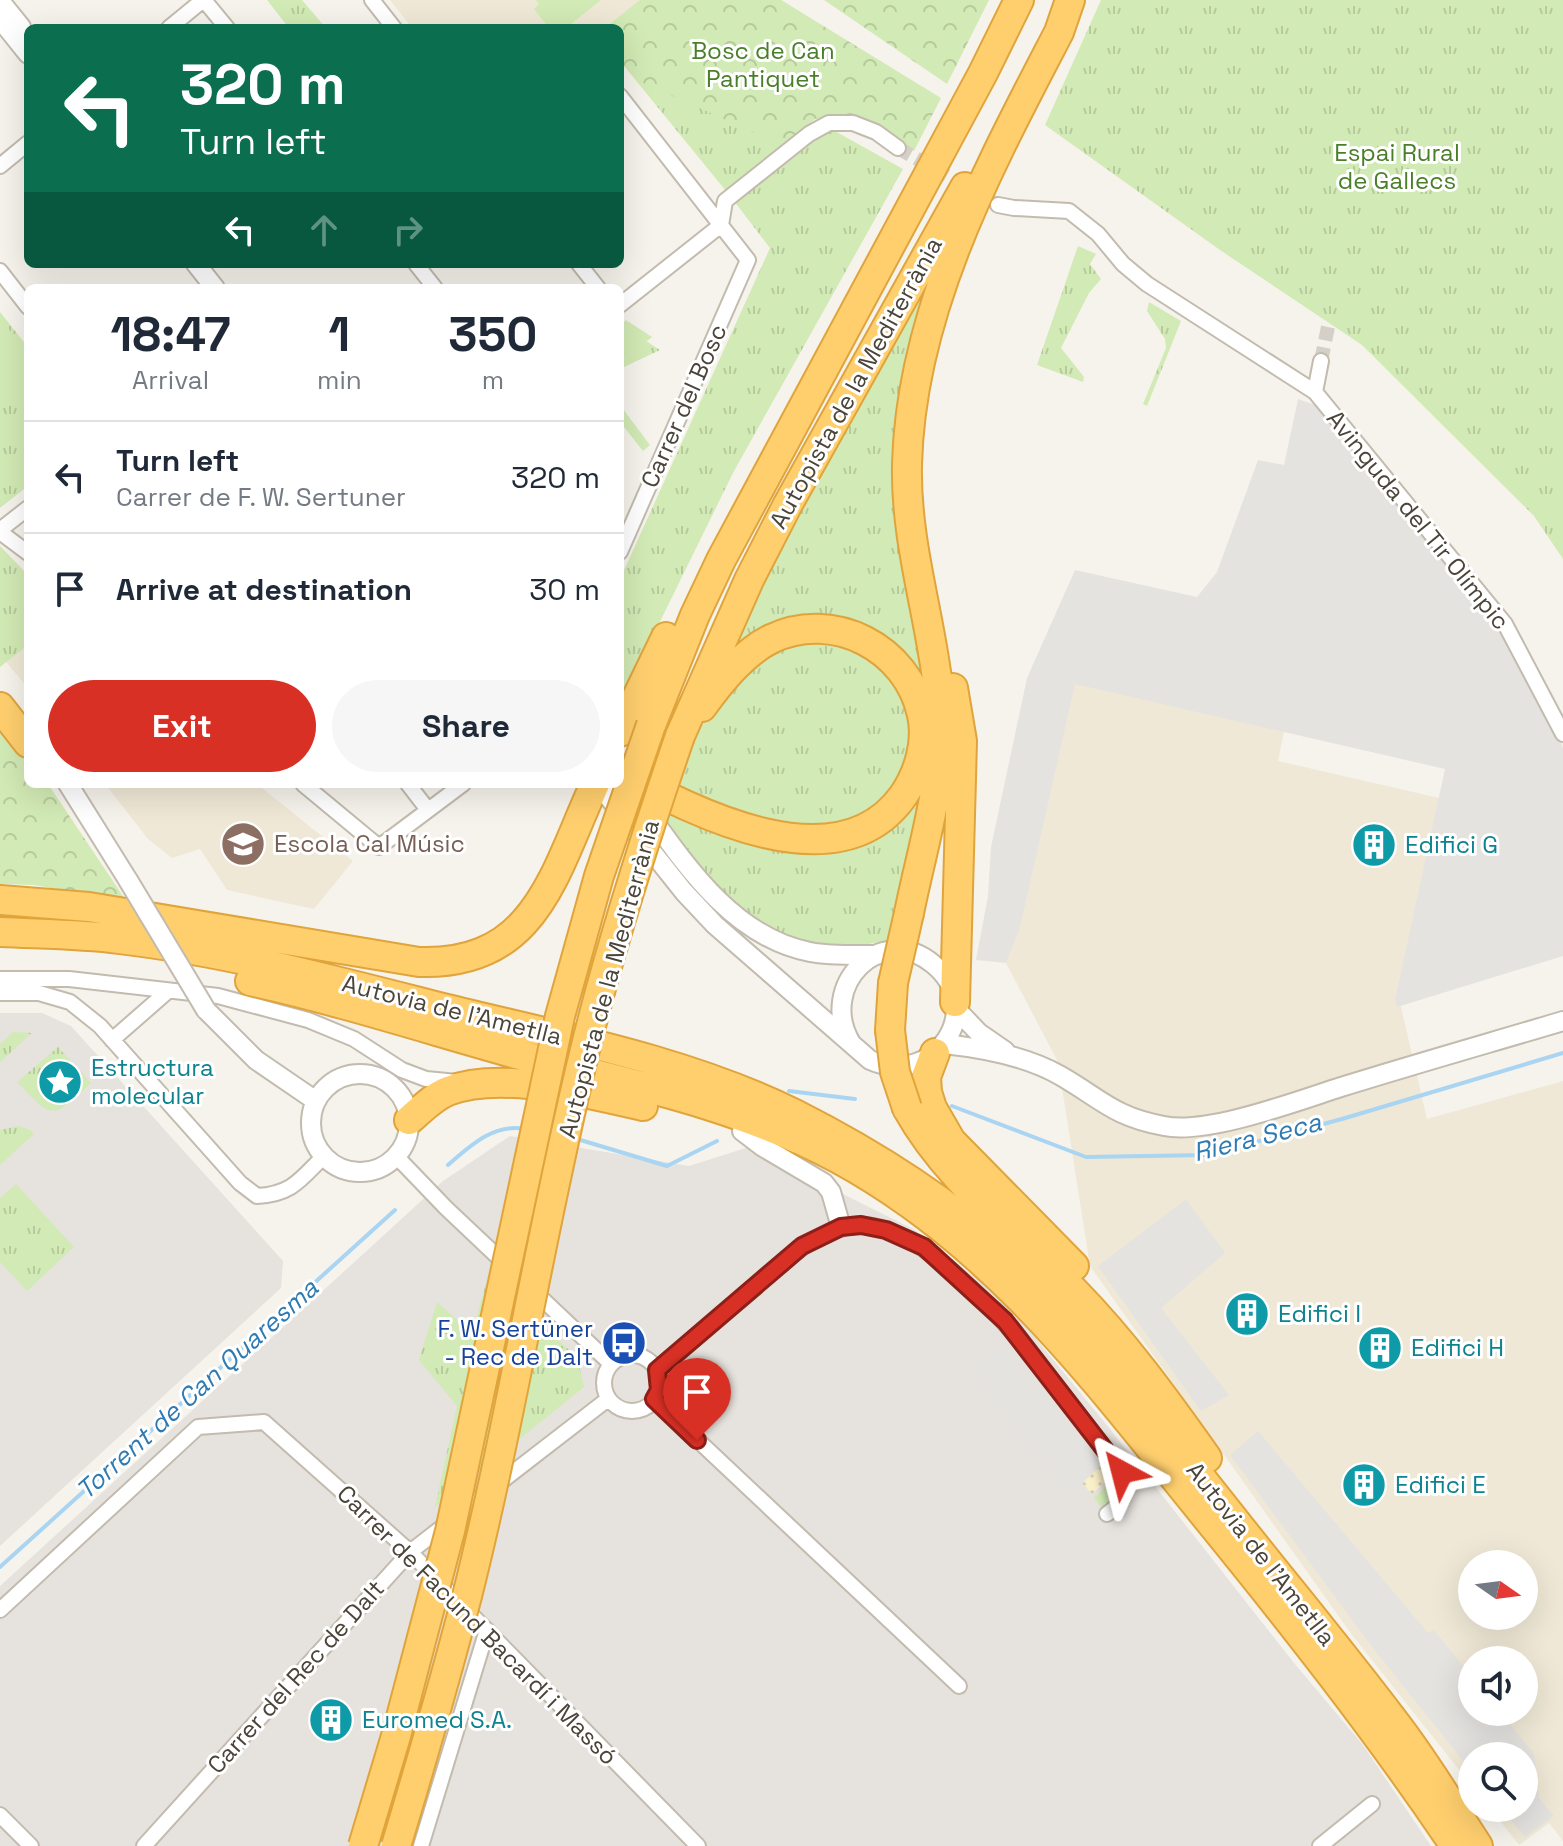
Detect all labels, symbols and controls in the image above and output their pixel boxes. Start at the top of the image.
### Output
park label: Bosc de Can Pantiquet [691,35,835,94]
text: 320 m [180,49,346,120]
icon: left [48,56,152,160]
text: Turn left [180,119,327,165]
park label: Espai Rural de Gallecs [1334,137,1460,196]
icon: left [218,208,262,252]
icon: ahead [302,208,346,252]
icon: right [386,208,430,252]
street label: Autopista de la Mediterrània [762,231,949,534]
text: 18:47 [111,304,230,365]
text: 1 [329,304,350,365]
text: 350 [448,304,537,365]
street label: Carrer del Bosc [634,319,733,492]
text: Arrival [132,363,209,397]
text: min [317,363,362,397]
text: m [482,363,504,397]
street label: Avinguda del Tir Olímpic [1320,403,1517,636]
text: Turn left [116,441,239,480]
icon: left [48,455,92,499]
text: 320 m [511,458,600,497]
text: Carrer de F. W. Sertuner [116,480,406,514]
icon: arrive [48,567,92,611]
text: Arrive at destination [116,570,412,609]
text: 30 m [529,570,600,609]
button: Exit [48,680,316,772]
button: Share [332,680,600,772]
street label: Autopista de la Mediterrània [551,816,666,1142]
school or university icon: Escola Cal Músic [219,820,267,868]
building icon: Edifici G [1350,821,1398,869]
place label: Escola Cal Músic [274,828,465,859]
place label: Edifici G [1405,829,1498,860]
street label: Autovia de l'Ametlla [339,967,565,1052]
place label: Estructura molecular [91,1052,214,1111]
place icon: Estructura molecular [36,1058,84,1106]
water label: Riera Seca [1189,1104,1326,1169]
water label: Torrent de Can Quaresma [69,1270,326,1507]
building icon: Edifici I [1223,1290,1271,1338]
place label: Edifici I [1278,1298,1361,1329]
place label: F. W. Sertüner - Rec de Dalt [438,1313,593,1372]
bus stop icon: F. W. Sertüner - Rec de Dalt [600,1319,648,1367]
building icon: Edifici H [1356,1324,1404,1372]
place label: Edifici H [1411,1332,1504,1363]
pin [663,1358,731,1440]
icon: arrive [675,1370,719,1414]
position arrow [1080,1430,1164,1514]
street label: Autovia de l'Ametlla [1180,1455,1343,1652]
building icon: Edifici E [1340,1461,1388,1509]
place label: Edifici E [1395,1469,1486,1500]
street label: Carrer de Facund Bacardí i Massó [331,1478,624,1771]
north arrow [1458,1550,1538,1630]
map controls [1458,1550,1538,1822]
street label: Carrer del Rec de Dalt [200,1573,391,1780]
button: sound [1458,1646,1538,1726]
building icon: Euromed S.A. [307,1696,355,1744]
place label: Euromed S.A. [362,1704,512,1735]
button: search [1458,1742,1538,1822]

